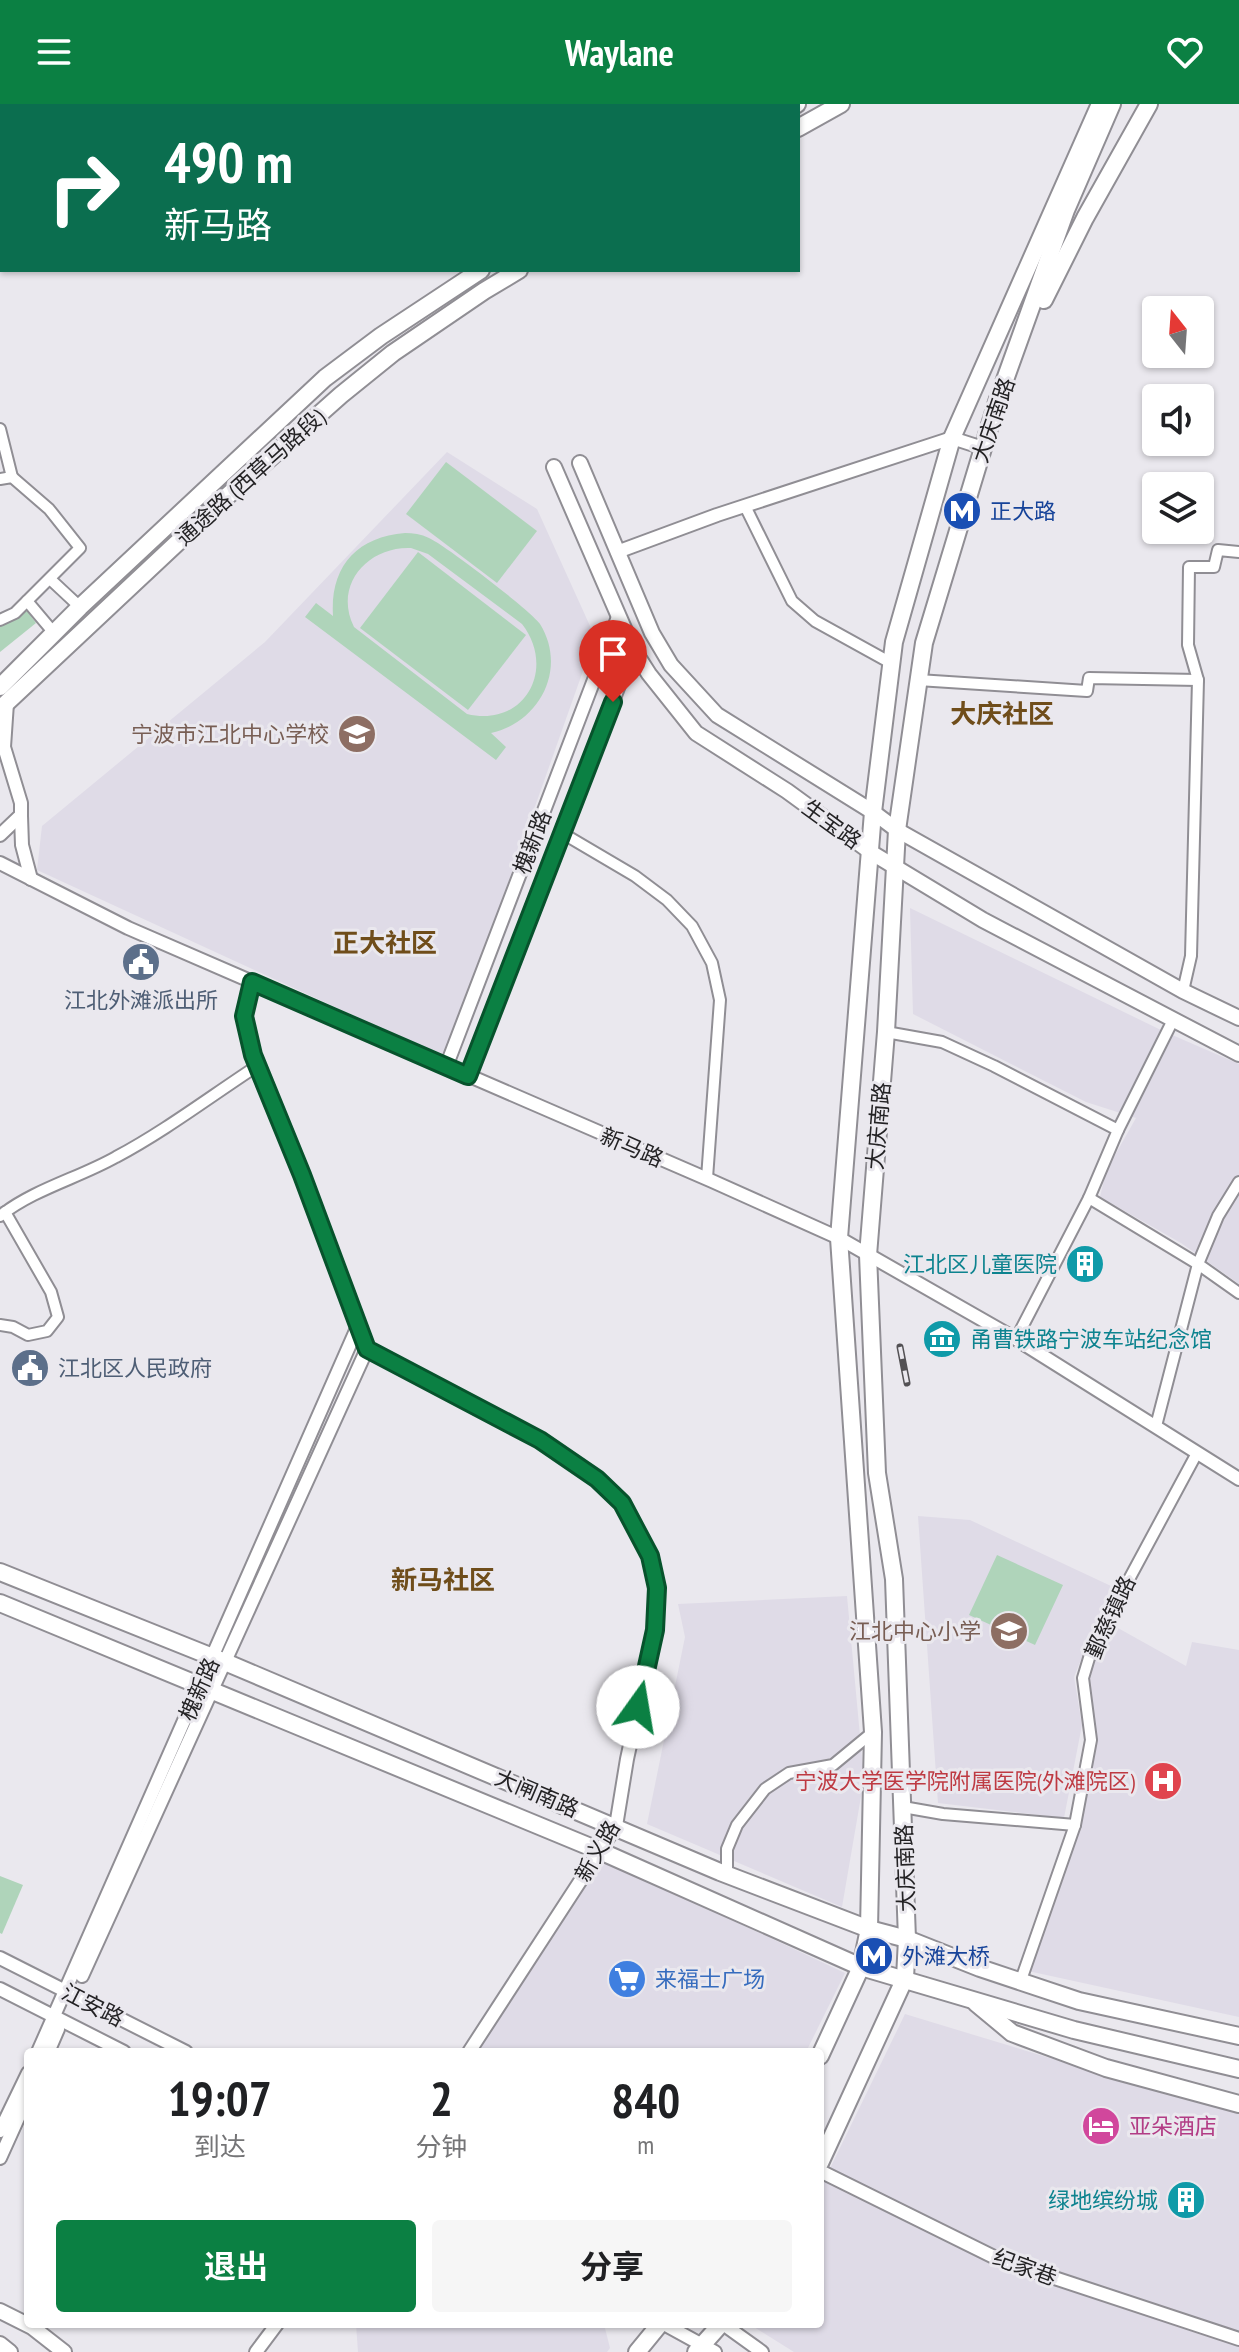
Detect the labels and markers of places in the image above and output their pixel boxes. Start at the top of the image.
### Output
metro station icon: 正大路 [941,490,983,532]
place label: 正大路 [990,497,1056,525]
pin [579,620,647,702]
school or university icon: 宁波市江北中心学校 [336,713,378,755]
place label: 宁波市江北中心学校 [131,720,329,748]
public building icon: 江北外滩派出所 [120,941,162,983]
place label: 江北外滩派出所 [64,986,218,1014]
building icon: 江北区儿童医院 [1064,1243,1106,1285]
place label: 江北区儿童医院 [903,1250,1057,1278]
museum icon: 甬曹铁路宁波车站纪念馆 [921,1318,963,1360]
place label: 甬曹铁路宁波车站纪念馆 [970,1325,1212,1353]
public building icon: 江北区人民政府 [9,1347,51,1389]
place label: 江北区人民政府 [58,1354,212,1382]
school or university icon: 江北中心小学 [988,1610,1030,1652]
place label: 江北中心小学 [849,1617,981,1645]
hospital icon: 宁波大学医学院附属医院(外滩院区) [1142,1760,1184,1802]
place label: 宁波大学医学院附属医院(外滩院区) [795,1767,1136,1795]
metro station icon: 外滩大桥 [853,1935,895,1977]
place label: 外滩大桥 [902,1942,990,1970]
supermarket icon: 来福士广场 [606,1958,648,2000]
place label: 来福士广场 [655,1965,765,1993]
hotel icon: 亚朵酒店 [1080,2105,1122,2147]
place label: 亚朵酒店 [1129,2112,1217,2140]
building icon: 绿地缤纷城 [1165,2179,1207,2221]
place label: 绿地缤纷城 [1048,2186,1158,2214]

